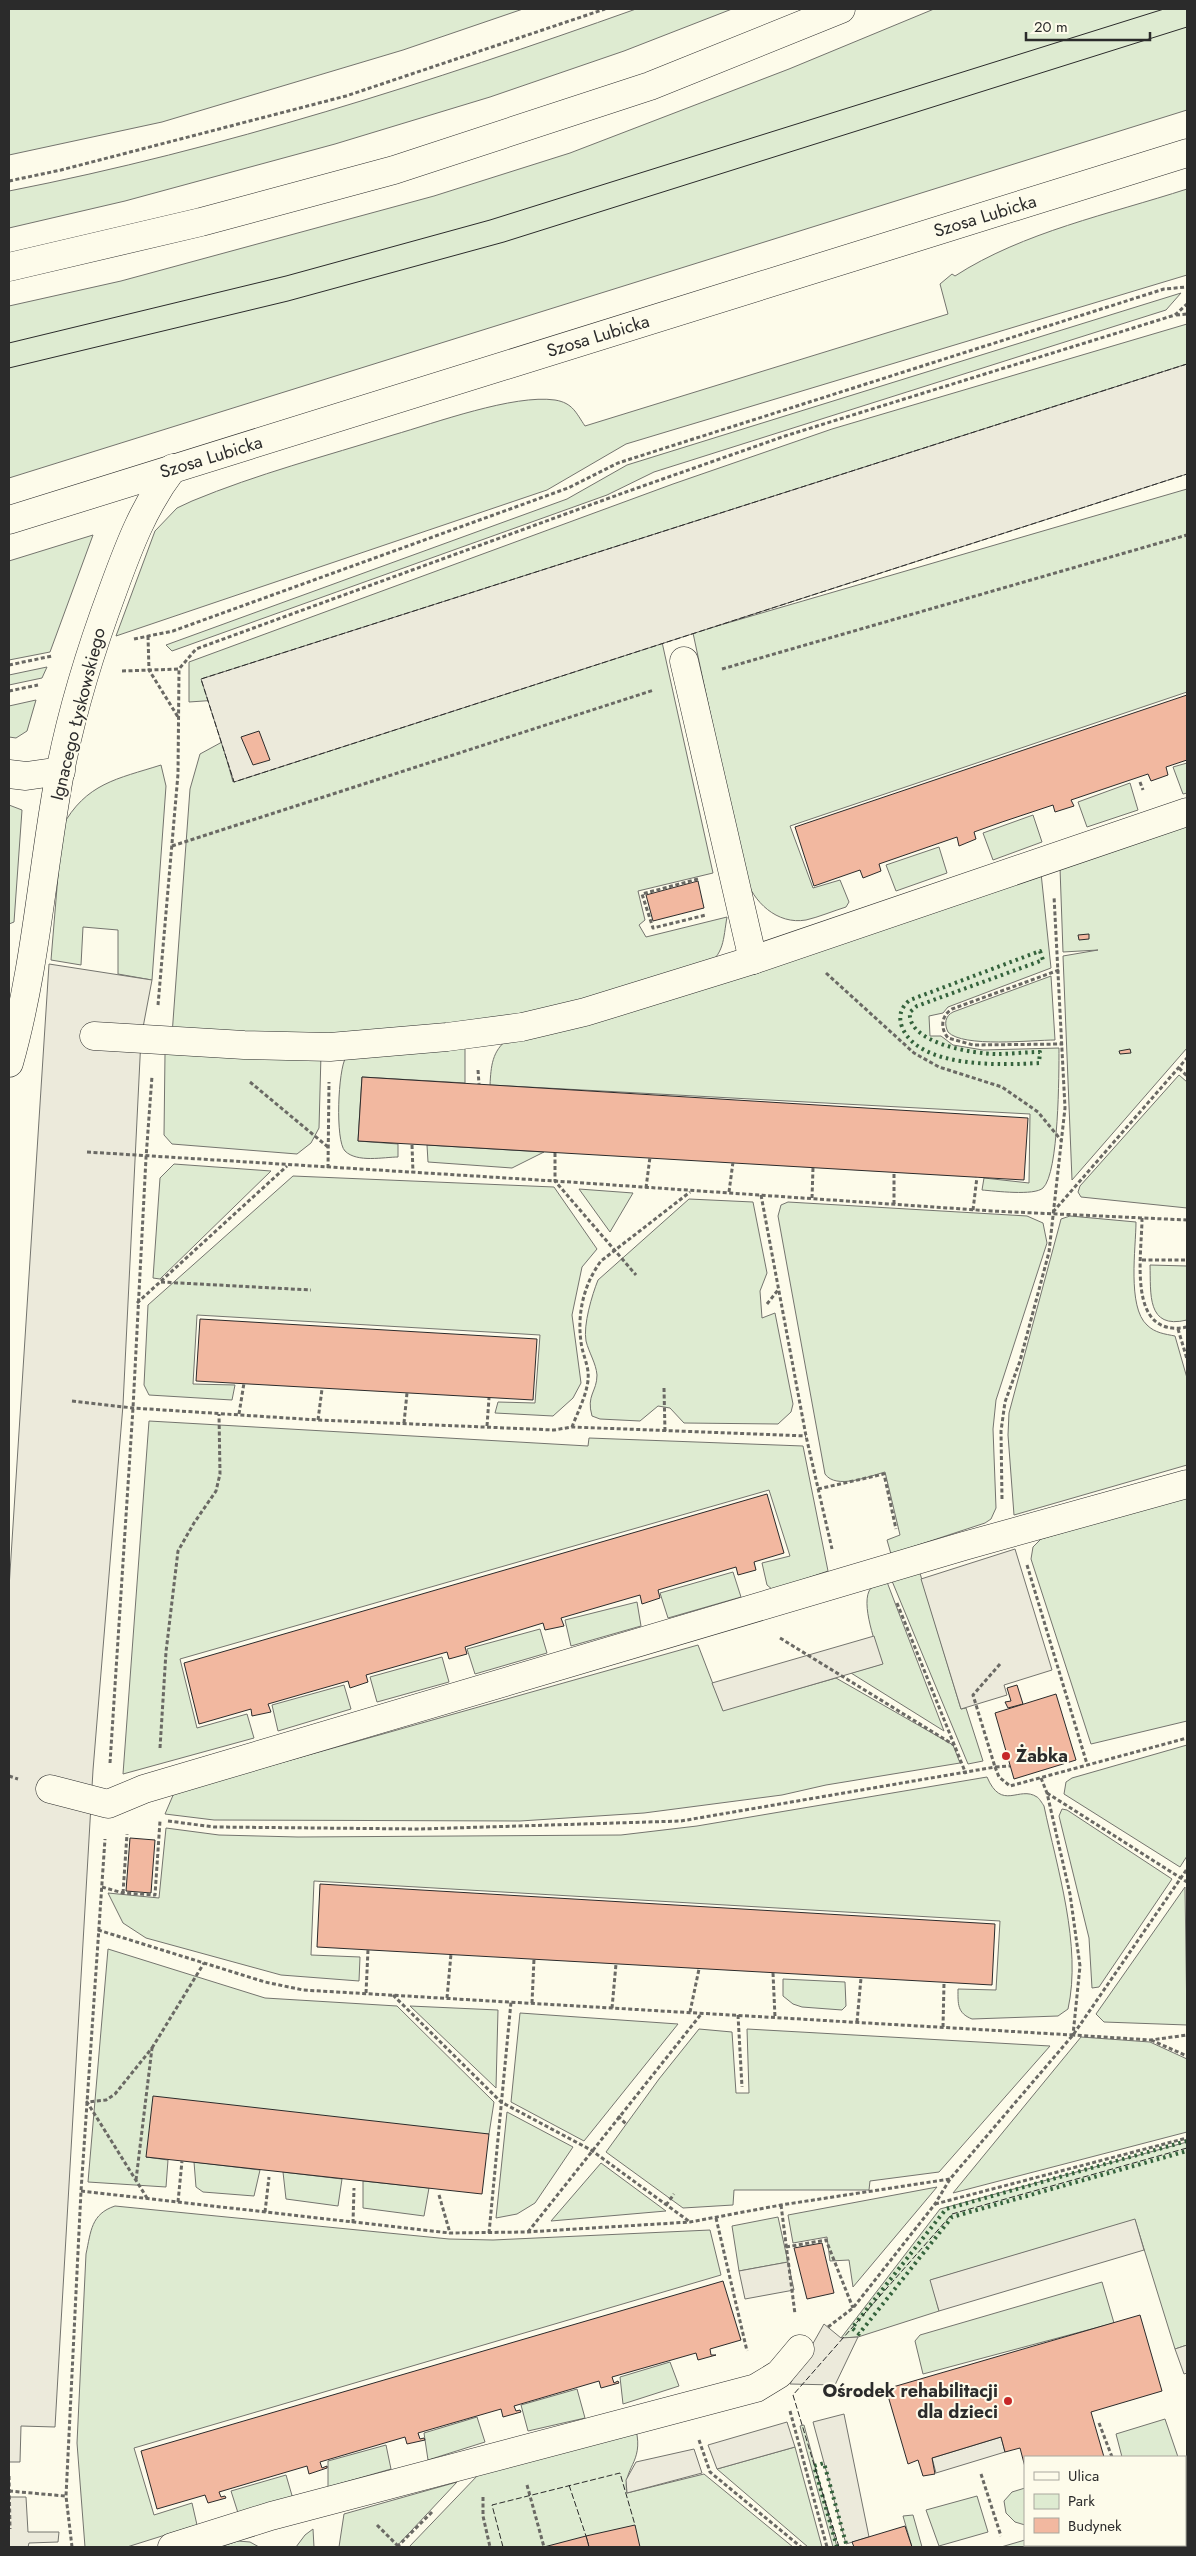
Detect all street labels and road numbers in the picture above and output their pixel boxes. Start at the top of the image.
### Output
street label: Szosa Lubicka [930,188,1040,244]
street label: Szosa Lubicka [543,308,653,364]
street label: Szosa Lubicka [156,429,266,485]
street label: Ignacego Łyskowskiego [44,625,112,803]

